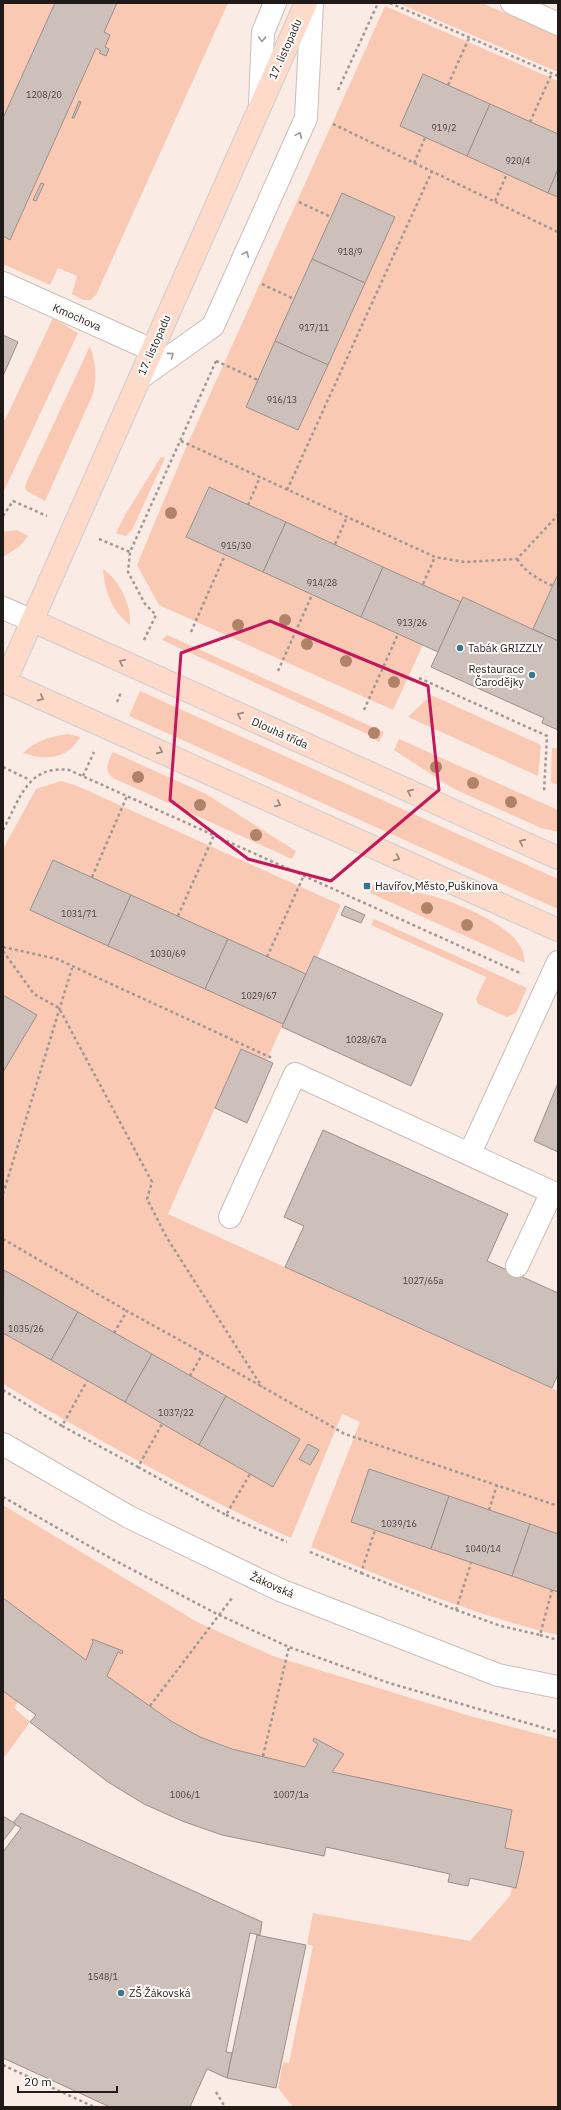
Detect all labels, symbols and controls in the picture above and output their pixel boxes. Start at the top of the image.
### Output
street label: 17. listopadu [265,17,305,81]
one-way arrow [258,36,267,42]
house number: 1208/20 [26,89,62,100]
house number: 919/2 [431,122,457,133]
one-way arrow [294,132,302,139]
house number: 920/4 [505,155,531,166]
house number: 918/9 [337,246,363,257]
one-way arrow [241,250,249,257]
street label: Kmochova [51,300,104,334]
street label: 17. listopadu [134,313,174,377]
house number: 917/11 [299,322,329,333]
one-way arrow [167,353,174,360]
house number: 916/13 [267,394,297,405]
house number: 915/30 [221,540,251,551]
house number: 914/28 [307,577,337,588]
house number: 913/26 [397,617,427,628]
place label: Tabák GRIZZLY [468,641,544,655]
marker: Tabák GRIZZLY [455,643,465,653]
one-way arrow [118,659,126,667]
place label: Restaurace Čarodějky [468,662,525,689]
marker: Restaurace Čarodějky [527,670,537,680]
one-way arrow [37,693,44,701]
one-way arrow [237,712,245,720]
street label: Dlouhá třída [250,714,311,752]
one-way arrow [155,746,163,754]
one-way arrow [407,788,414,796]
one-way arrow [274,800,281,808]
one-way arrow [519,839,527,847]
one-way arrow [392,853,400,861]
place label: Havířov,Město,Puškinova [375,879,498,893]
marker: Havířov,Město,Puškinova [362,881,372,891]
house number: 1031/71 [61,908,97,919]
house number: 1030/69 [150,948,186,959]
house number: 1029/67 [241,990,277,1001]
house number: 1028/67a [346,1034,387,1045]
house number: 1027/65a [403,1275,444,1286]
house number: 1035/26 [8,1323,44,1334]
house number: 1037/22 [158,1407,194,1418]
house number: 1039/16 [381,1518,417,1529]
house number: 1040/14 [465,1543,501,1554]
street label: Žákovská [248,1569,296,1601]
house number: 1006/1 [170,1789,200,1800]
house number: 1007/1a [273,1789,309,1800]
house number: 1548/1 [88,1971,118,1982]
place label: ZŠ Žákovská [129,1986,191,2000]
marker: ZŠ Žákovská [116,1988,126,1998]
scale bar [18,2068,117,2094]
text: 20 m [24,2074,52,2089]

